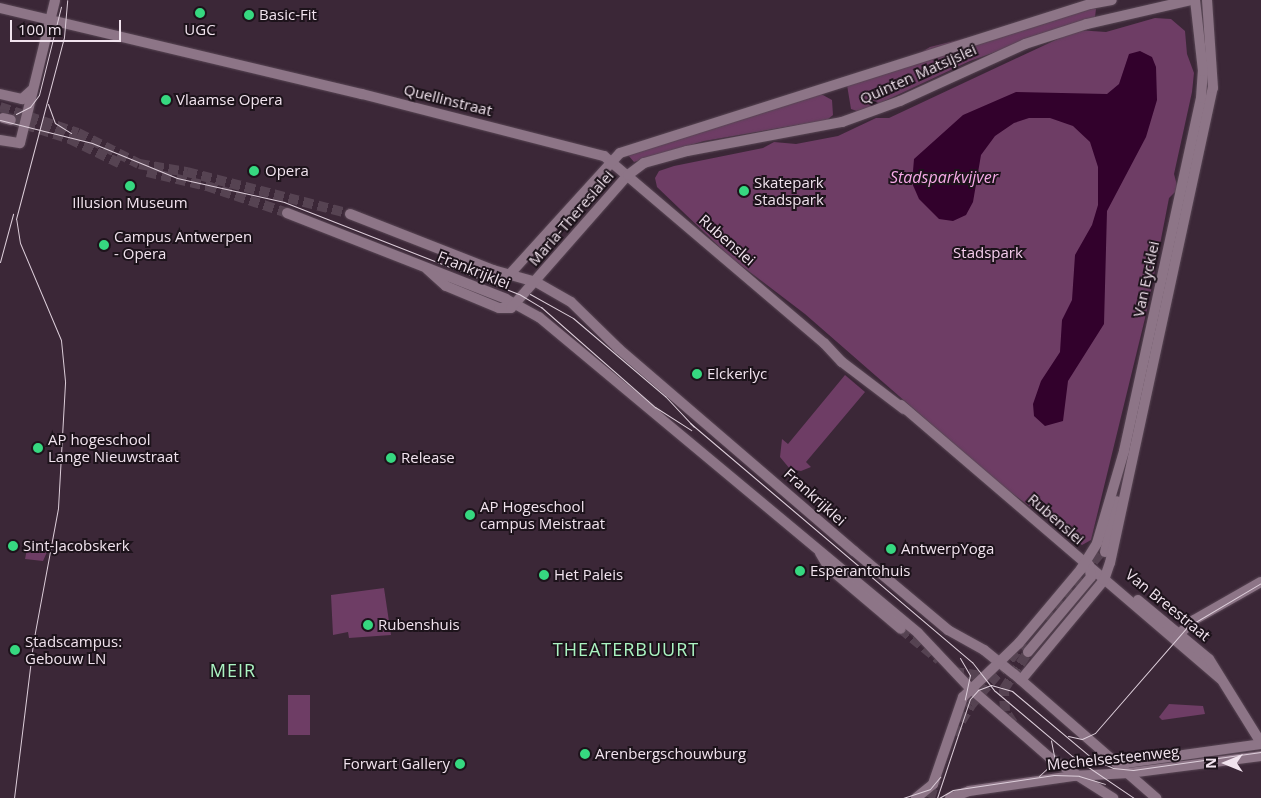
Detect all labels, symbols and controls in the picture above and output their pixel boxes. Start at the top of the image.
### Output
place label: Basic-Fit [259,6,317,24]
marker: UGC [194,7,206,19]
marker: Basic-Fit [243,9,255,21]
scale bar [12,10,124,42]
text: 100 m [18,19,62,39]
place label: UGC [184,21,216,39]
street label: Quinten Matsijslei [857,40,979,108]
street label: Quellinstraat [402,80,494,120]
place label: Vlaamse Opera [176,91,282,109]
marker: Vlaamse Opera [160,94,172,106]
place label: Opera [265,162,309,180]
marker: Opera [247,164,261,178]
street label: Maria-Theresialei [525,167,617,269]
water label: Stadsparkvijver [890,167,998,187]
place label: Skatepark Stadspark [754,173,824,208]
marker: Illusion Museum [124,180,136,192]
marker: Skatepark Stadspark [738,185,750,197]
place label: Illusion Museum [72,194,188,212]
street label: Rubenslei [695,211,759,269]
place label: Campus Antwerpen - Opera [114,227,252,262]
marker: Campus Antwerpen - Opera [98,239,110,251]
street label: Van Eycklei [1129,239,1163,319]
park label: Stadspark [953,244,1023,262]
street label: Frankrijklei [435,247,513,293]
place label: Elckerlyc [707,365,767,383]
marker: Elckerlyc [691,368,703,380]
place label: AP hogeschool Lange Nieuwstraat [48,430,179,465]
marker: AP hogeschool Lange Nieuwstraat [32,442,44,454]
place label: Release [401,449,455,467]
marker: Release [385,452,397,464]
street label: Frankrijklei [780,465,850,529]
street label: Rubenslei [1024,490,1088,548]
place label: AP Hogeschool campus Meistraat [480,497,605,532]
marker: AP Hogeschool campus Meistraat [464,509,476,521]
place label: Sint-Jacobskerk [23,537,130,555]
marker: Sint-Jacobskerk [7,540,19,552]
place label: AntwerpYoga [901,540,994,558]
marker: AntwerpYoga [885,543,897,555]
place label: Esperantohuis [810,562,910,580]
marker: Esperantohuis [794,565,806,577]
street label: Van Breestraat [1122,565,1214,645]
place label: Het Paleis [554,566,623,584]
marker: Het Paleis [538,569,550,581]
place label: Rubenshuis [378,616,460,634]
marker: Rubenshuis [362,619,374,631]
place label: Stadscampus: Gebouw LN [25,632,122,667]
district label: THEATERBUURT [551,638,701,660]
marker: Stadscampus: Gebouw LN [9,644,21,656]
district label: MEIR [209,659,257,681]
north arrow [1201,738,1251,788]
street label: Mechelsesteenweg [1046,742,1180,774]
place label: Arenbergschouwburg [595,745,746,763]
marker: Arenbergschouwburg [579,748,591,760]
place label: Forwart Gallery [343,755,450,773]
text: N [1201,757,1220,769]
marker: Forwart Gallery [454,758,466,770]

